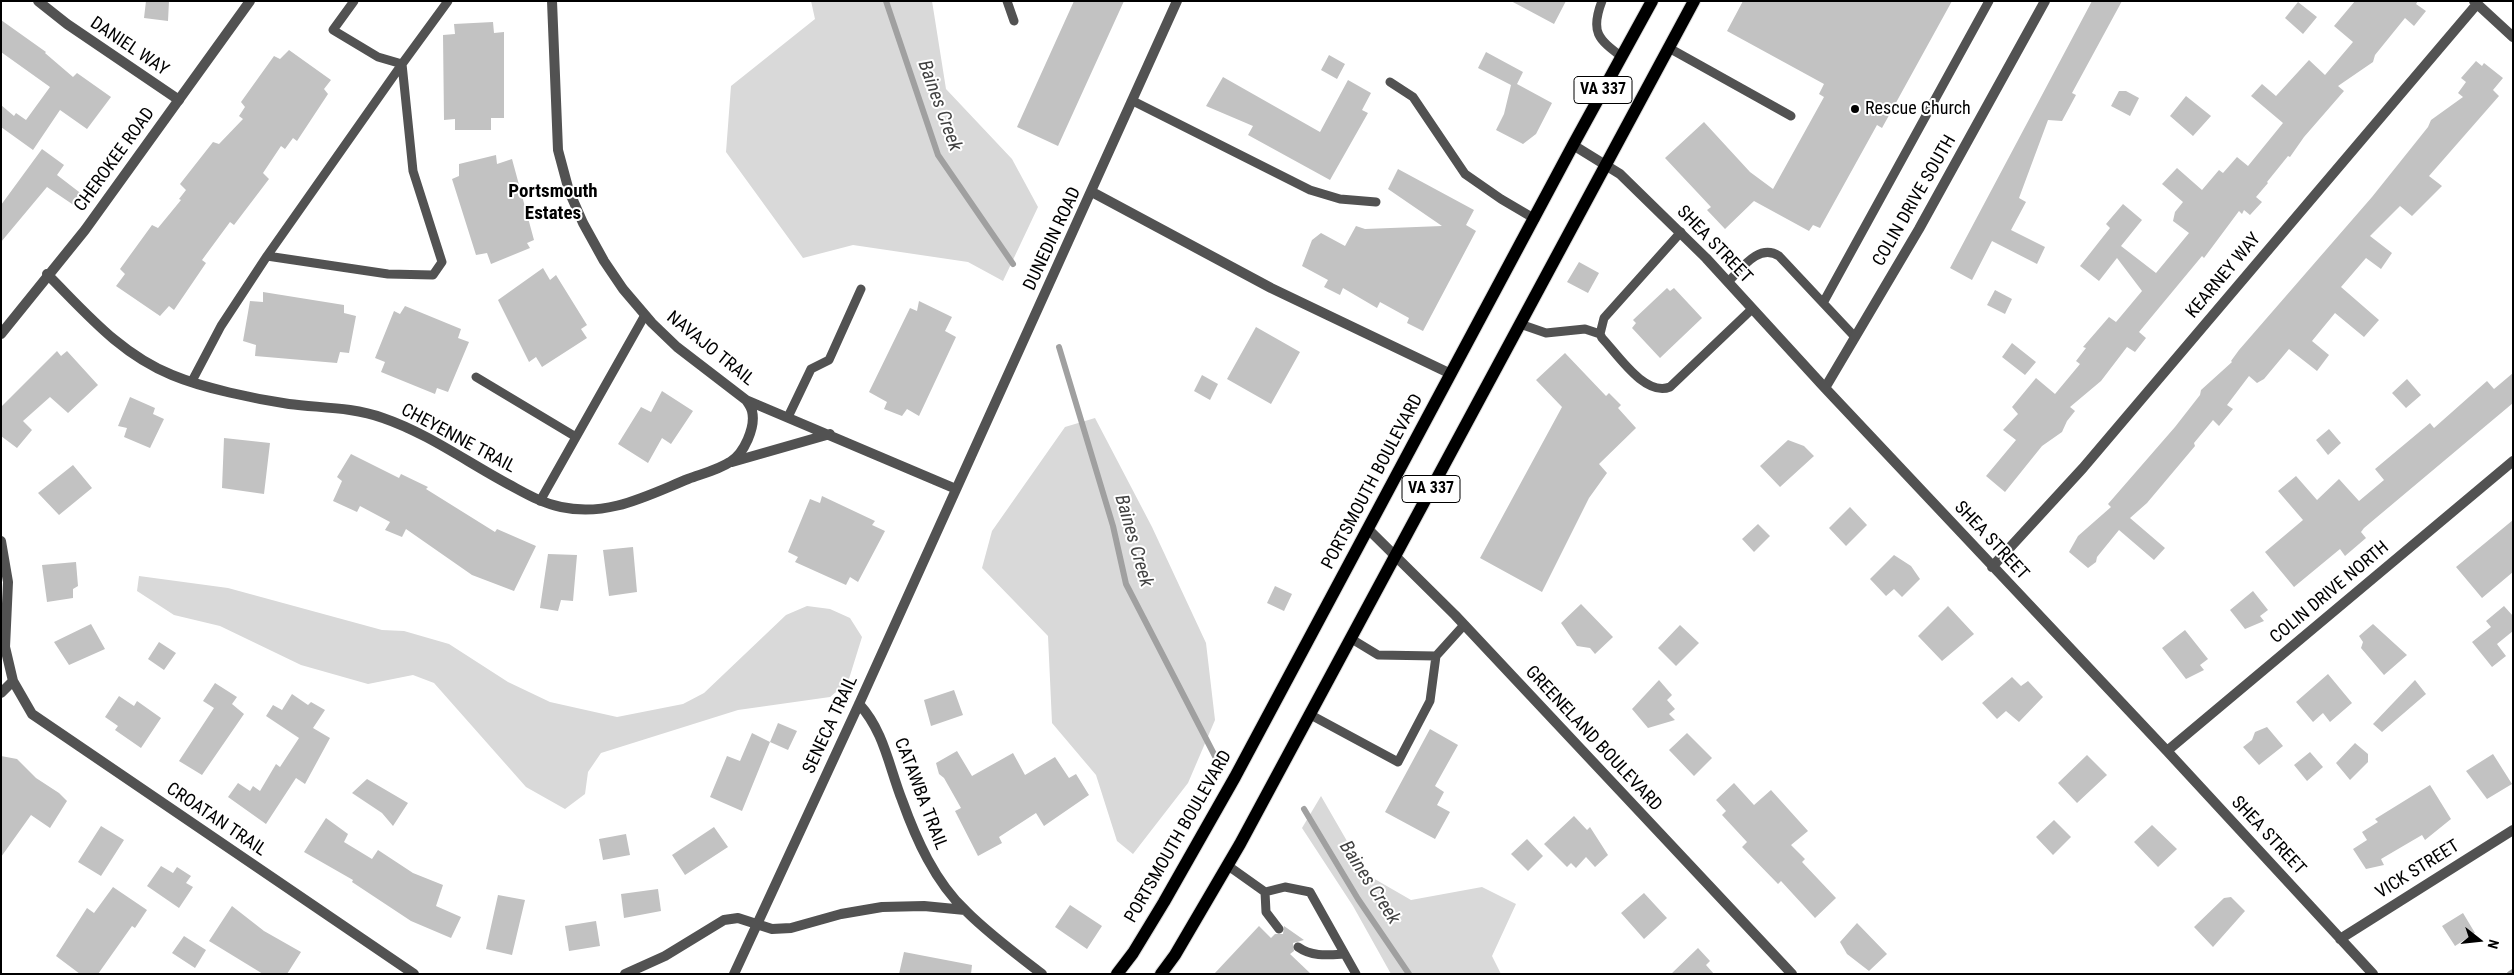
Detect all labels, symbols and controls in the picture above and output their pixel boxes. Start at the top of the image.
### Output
street label: DANIEL WAY [86,13,172,81]
water label: Baines Creek [912,58,966,154]
road number: VA 337 [1574,76,1632,104]
place label: Rescue Church [1865,98,1971,120]
marker: Rescue Church [1849,103,1861,115]
street label: CHEROKEE ROAD [70,104,160,216]
street label: COLIN DRIVE SOUTH [1869,132,1961,270]
district label: Portsmouth Estates [508,181,598,225]
street label: DUNEDIN ROAD [1020,184,1086,294]
street label: SHEA STREET [1672,202,1756,288]
street label: KEARNEY WAY [2182,229,2266,323]
street label: NAVAJO TRAIL [662,307,758,391]
street label: PORTSMOUTH BOULEVARD [1318,391,1428,573]
street label: CHEYENNE TRAIL [397,400,519,478]
road number: VA 337 [1402,476,1460,502]
water label: Baines Creek [1109,492,1157,590]
street label: SHEA STREET [1949,497,2033,585]
street label: COLIN DRIVE NORTH [2266,537,2394,649]
street label: GREENELAND BOULEVARD [1520,662,1666,816]
street label: SENECA TRAIL [799,673,863,777]
street label: CATAWBA TRAIL [889,735,951,853]
street label: PORTSMOUTH BOULEVARD [1121,747,1237,927]
street label: CROATAN TRAIL [162,779,270,861]
street label: SHEA STREET [2226,792,2310,880]
street label: VICK STREET [2372,836,2464,904]
water label: Baines Creek [1334,837,1404,929]
north arrow [2454,915,2504,965]
text: N [2485,938,2502,950]

